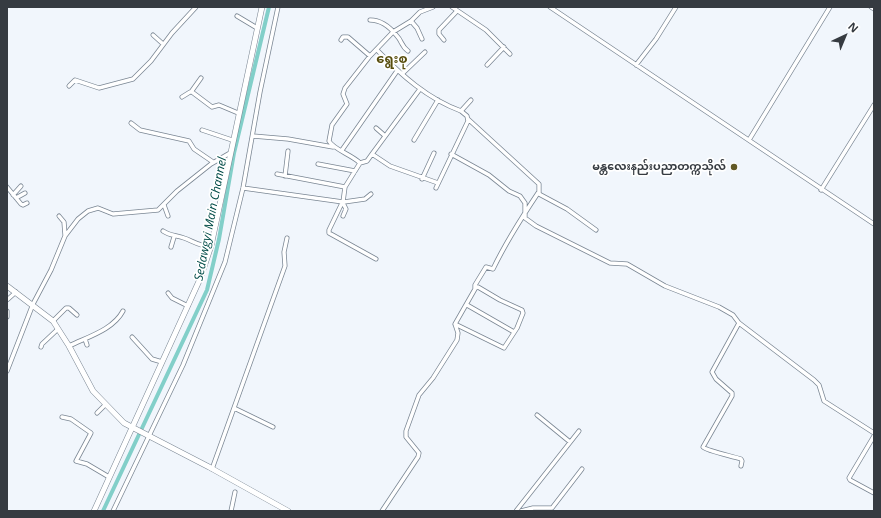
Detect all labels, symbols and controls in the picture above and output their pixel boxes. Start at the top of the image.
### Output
north arrow [825,16,865,56]
text: N [845,18,862,36]
district label: ရွေးစု [376,51,408,67]
water label: Sedawgyi Main Channel [192,156,230,282]
place label: မန္တလေးနည်းပညာတက္ကသိုလ် [592,160,726,174]
marker: မန္တလေးနည်းပညာတက္ကသိုလ် [729,162,739,172]

